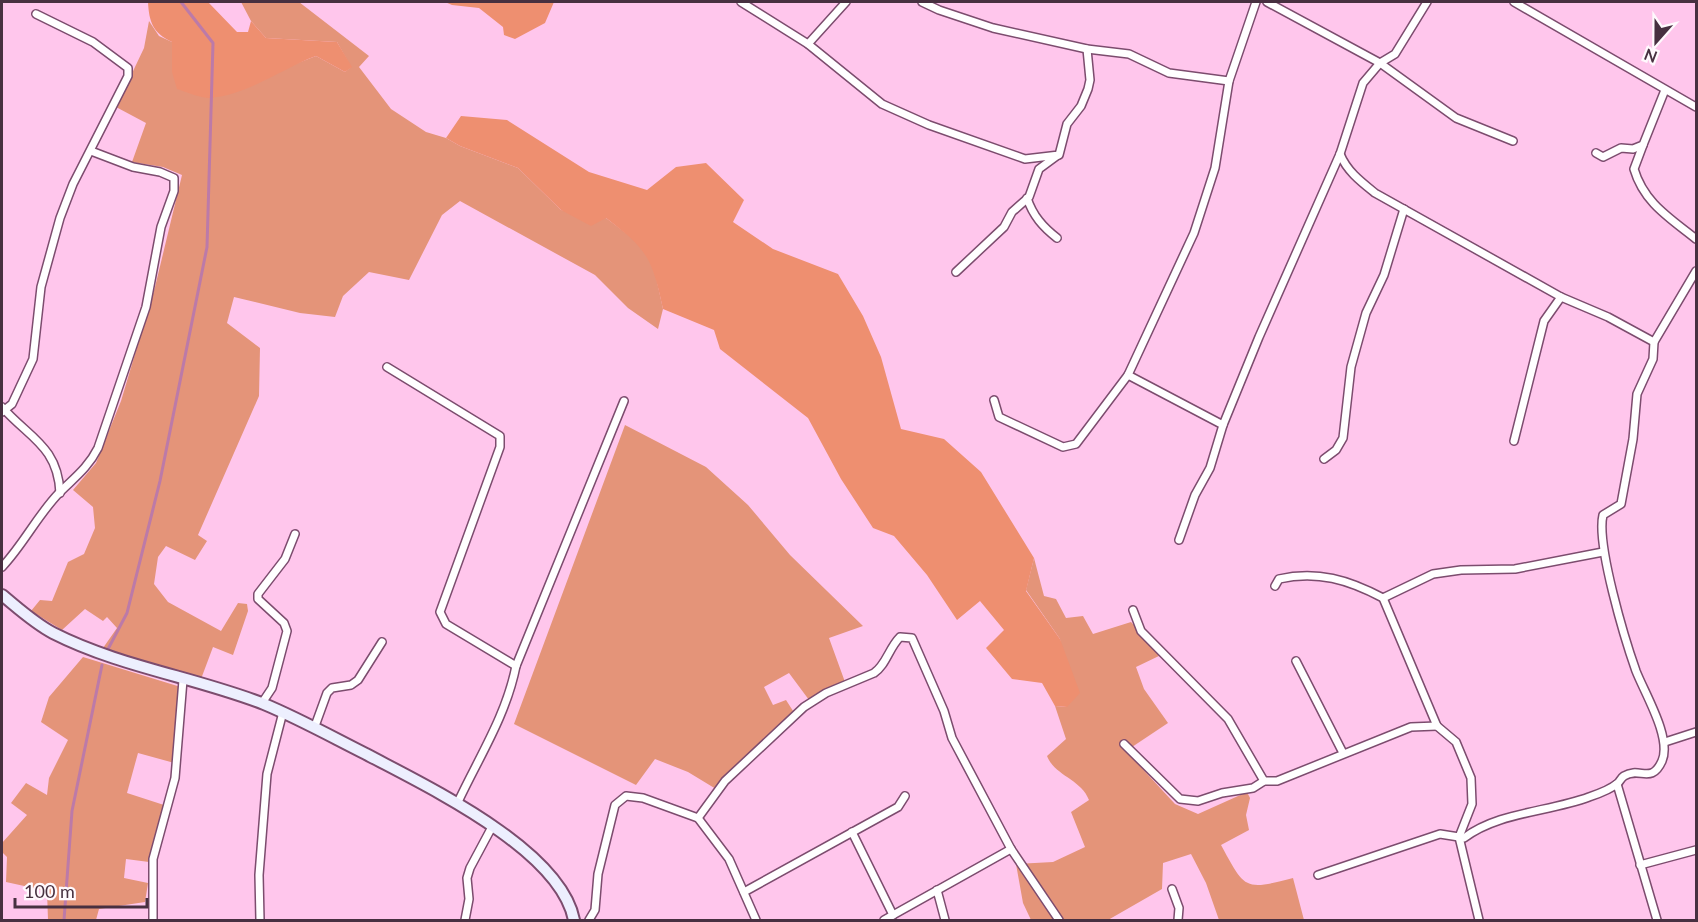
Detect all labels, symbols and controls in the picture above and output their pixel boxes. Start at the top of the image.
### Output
north arrow [1626,12,1686,72]
text: N [1641,45,1660,68]
scale bar [15,871,147,909]
text: 100 m [24,880,75,902]

